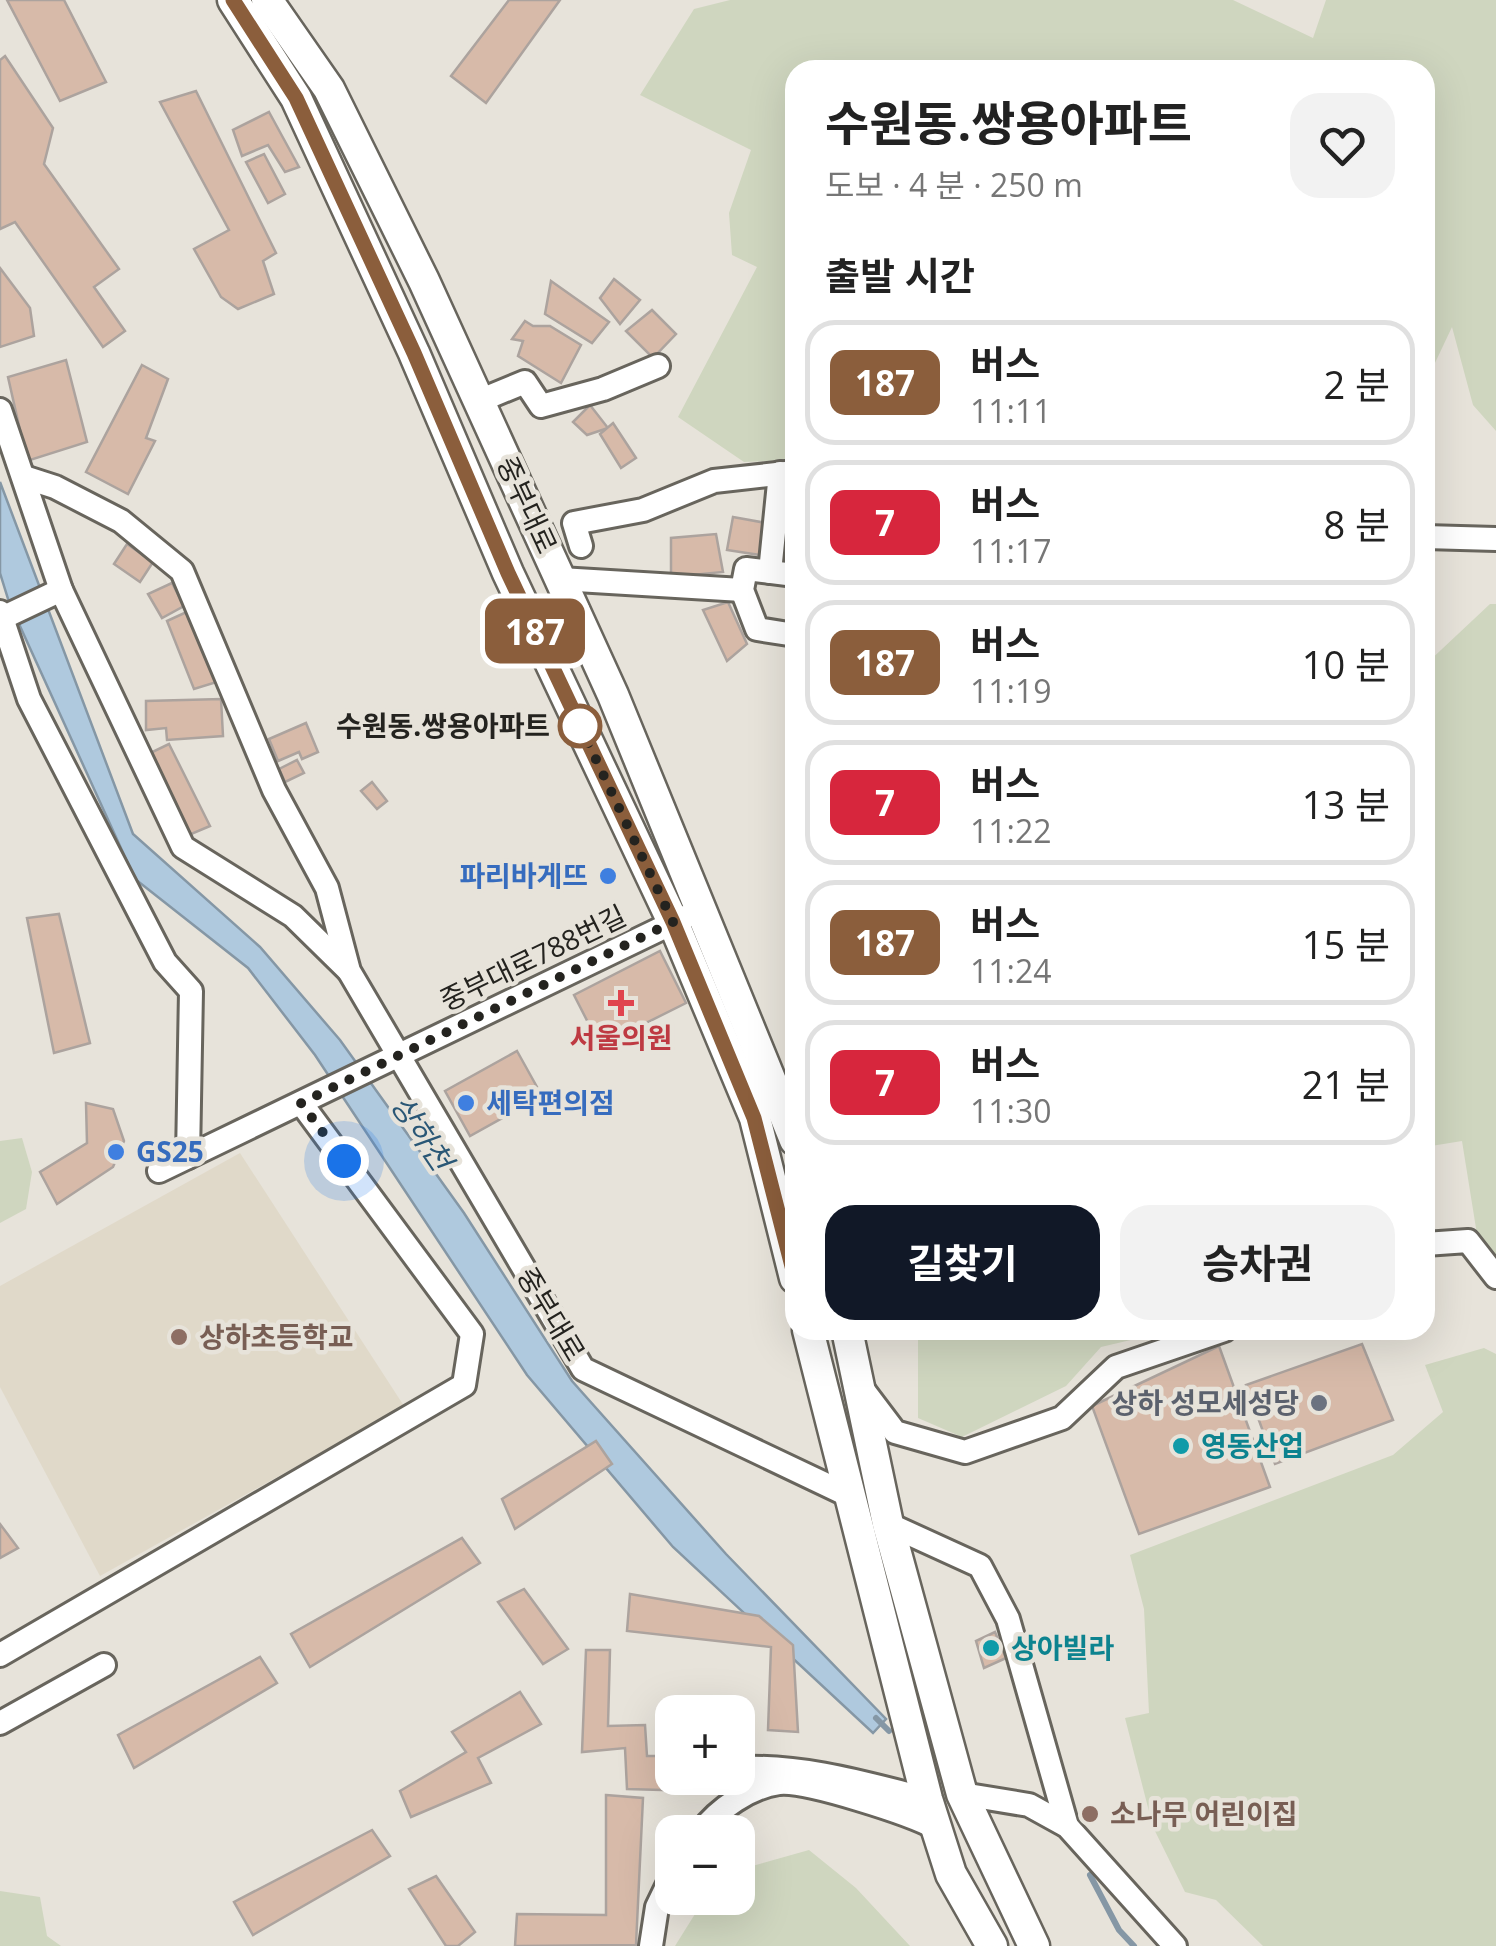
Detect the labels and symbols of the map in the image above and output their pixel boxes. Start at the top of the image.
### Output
street label: 중부대로 [489,450,567,559]
line badge: 187 [478,598,592,664]
marker: 수원동.쌍용아파트 [559,705,601,747]
place label: 수원동.쌍용아파트 [336,706,550,744]
place label: 파리바게뜨 [459,856,588,894]
marker: 파리바게뜨 [597,865,619,887]
street label: 중부대로788번길 [433,896,632,1019]
marker: 서울의원 [608,990,634,1016]
place label: 서울의원 [569,1018,673,1056]
place label: 세탁편의점 [486,1083,615,1121]
water label: 상하천 [382,1086,464,1181]
marker: 세탁편의점 [455,1092,477,1114]
place label: GS25 [136,1132,204,1170]
your location [319,1136,369,1186]
marker: GS25 [105,1141,127,1163]
street label: 중부대로 [509,1260,595,1367]
place label: 상하초등학교 [199,1317,354,1355]
marker: 상하초등학교 [168,1326,190,1348]
place label: 상하 성모세성당 [1111,1383,1299,1421]
marker: 상하 성모세성당 [1308,1392,1330,1414]
place label: 영동산업 [1201,1426,1304,1464]
marker: 영동산업 [1170,1435,1192,1457]
place label: 상아빌라 [1011,1628,1114,1666]
marker: 상아빌라 [980,1637,1002,1659]
place label: 소나무 어린이집 [1110,1794,1298,1832]
marker: 소나무 어린이집 [1079,1803,1101,1825]

